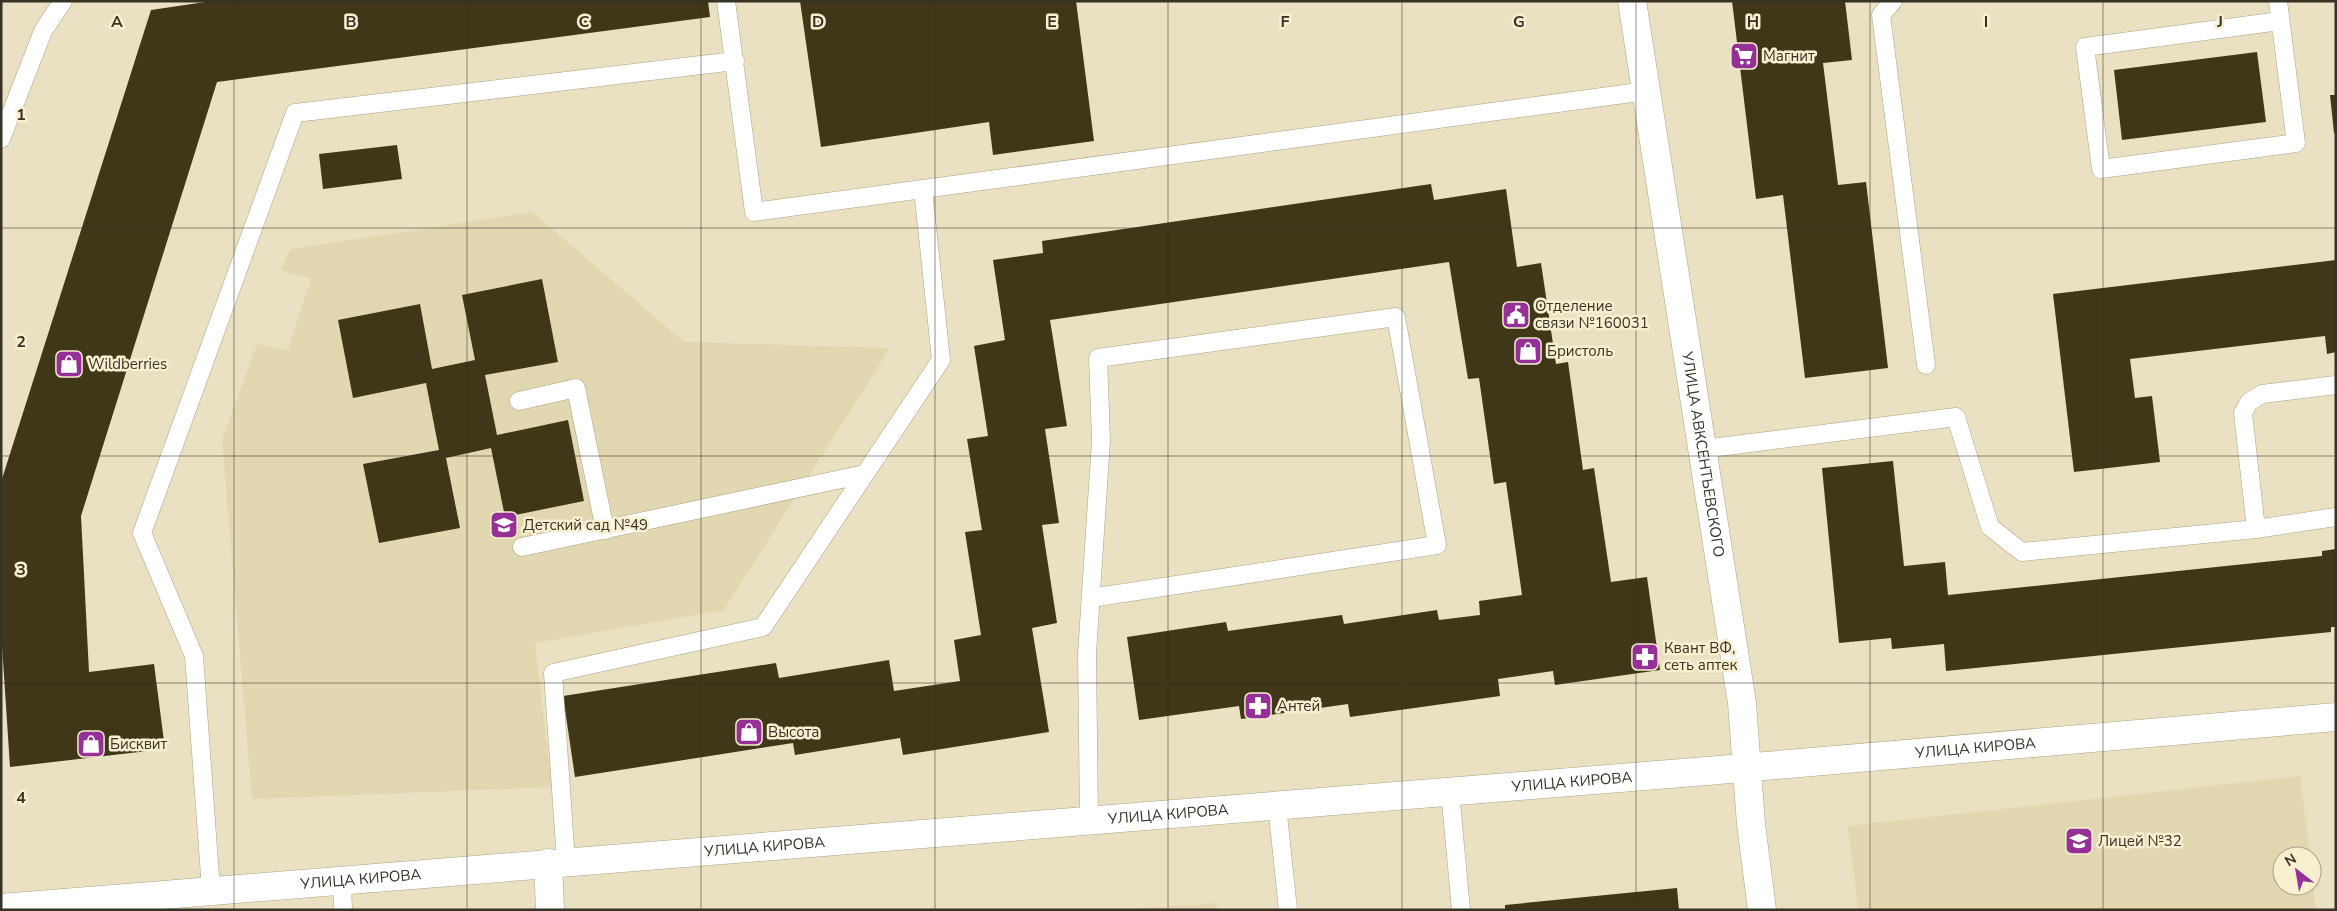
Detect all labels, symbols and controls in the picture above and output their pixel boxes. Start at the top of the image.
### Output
text: A [111,11,123,33]
text: B [345,11,357,33]
text: C [579,11,590,33]
text: D [812,11,824,33]
text: E [1047,11,1057,33]
text: F [1281,11,1290,33]
text: G [1513,11,1525,33]
text: H [1747,11,1759,33]
text: I [1984,11,1988,33]
text: J [2216,11,2223,33]
supermarket icon: Магнит [1729,41,1759,71]
place label: Магнит [1763,46,1815,66]
text: 1 [16,104,26,126]
place label: Отделение связи №160031 [1535,296,1649,333]
public building icon: Отделение связи №160031 [1501,300,1531,330]
text: 2 [16,331,26,353]
shop icon: Бристоль [1513,336,1543,366]
place label: Бристоль [1547,341,1613,361]
shop icon: Wildberries [54,349,84,379]
street label: УЛИЦА АВКСЕНТЬЕВСКОГО [1677,349,1729,559]
place label: Wildberries [88,354,167,374]
school or university icon: Детский сад №49 [489,510,519,540]
place label: Детский сад №49 [523,515,648,535]
text: 3 [16,559,26,581]
place label: Квант ВФ, сеть аптек [1664,638,1737,675]
pharmacy icon: Квант ВФ, сеть аптек [1630,642,1660,672]
pharmacy icon: Антей [1243,691,1273,721]
place label: Антей [1277,696,1320,716]
shop icon: Высота [734,717,764,747]
place label: Высота [768,722,819,742]
shop icon: Бисквит [76,729,106,759]
street label: УЛИЦА КИРОВА [1913,733,2037,763]
place label: Бисквит [110,734,168,754]
street label: УЛИЦА КИРОВА [1510,767,1633,797]
text: 4 [16,787,26,809]
street label: УЛИЦА КИРОВА [1106,799,1229,829]
school or university icon: Лицей №32 [2064,826,2094,856]
place label: Лицей №32 [2098,831,2182,851]
street label: УЛИЦА КИРОВА [702,832,826,862]
north arrow [2272,846,2322,896]
text: N [2281,849,2300,871]
street label: УЛИЦА КИРОВА [299,864,422,894]

